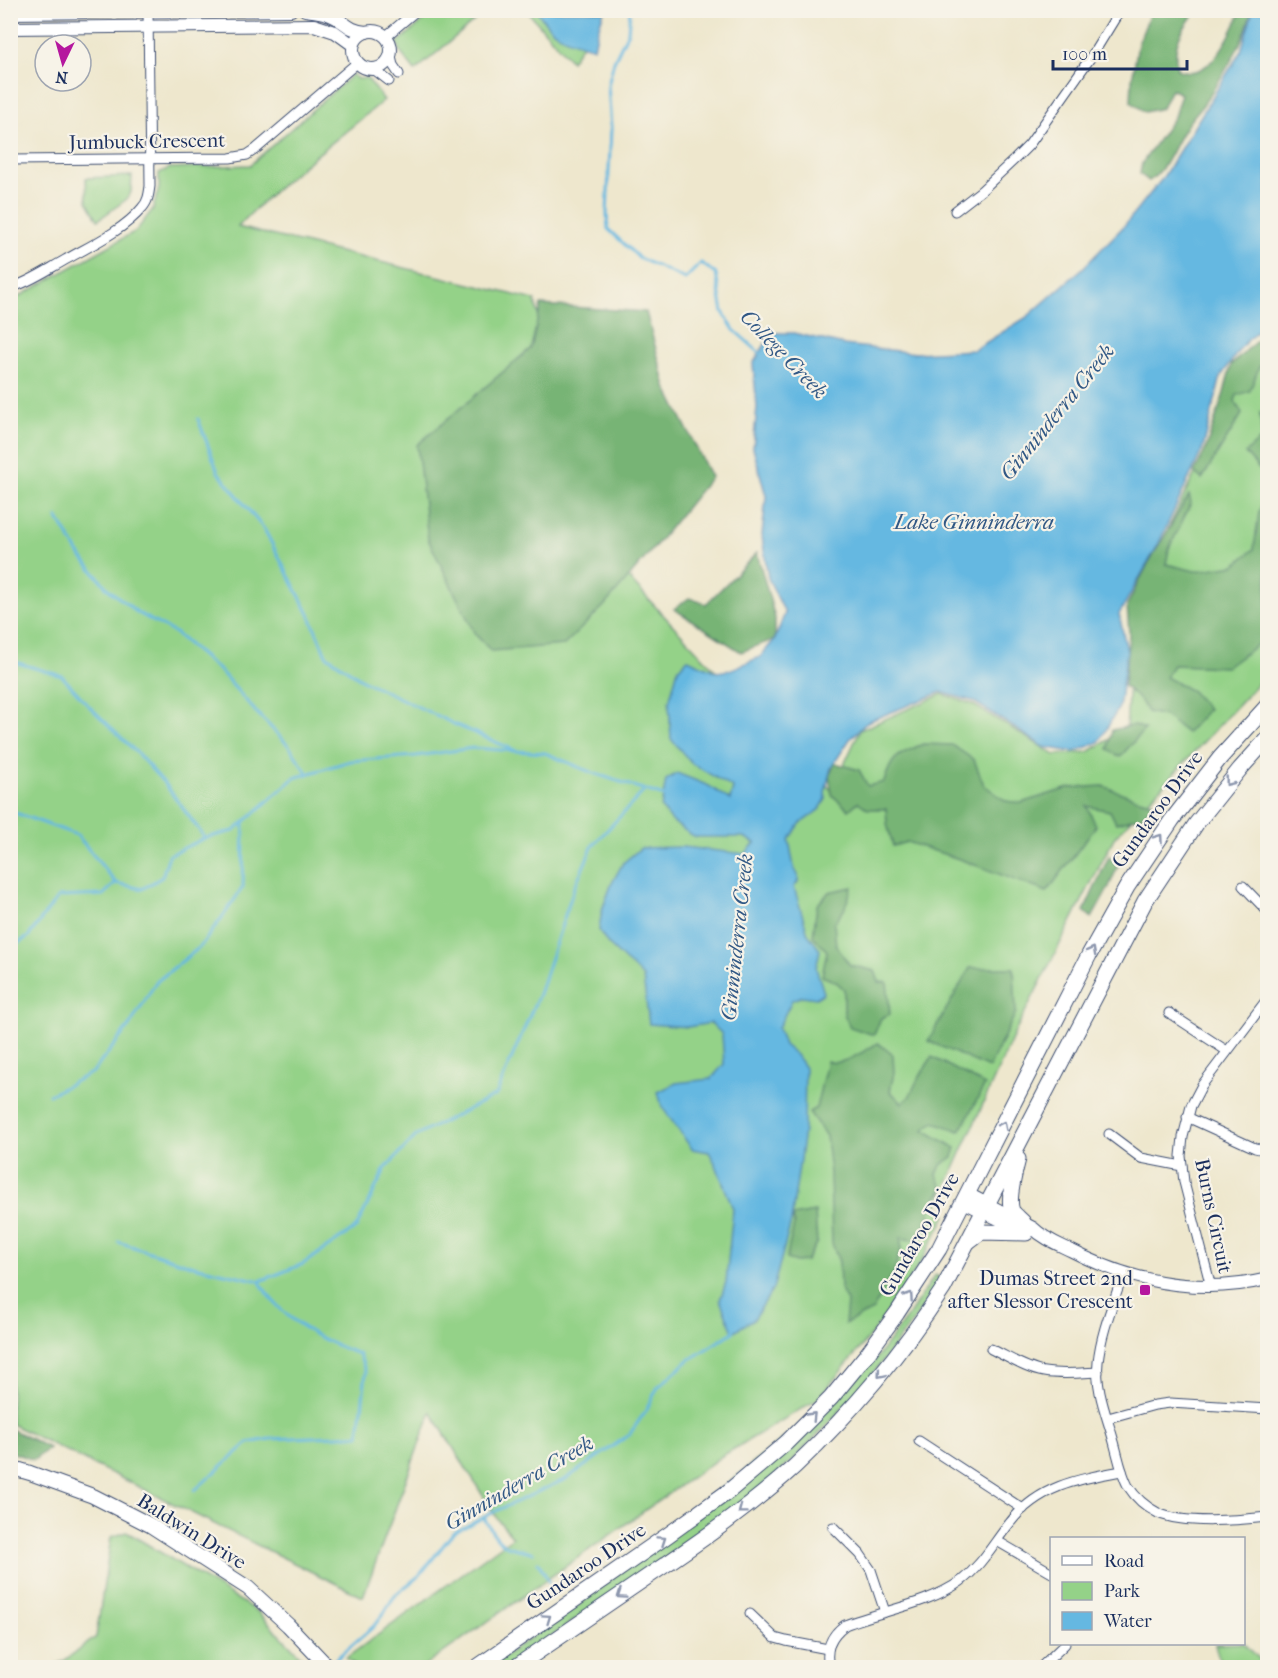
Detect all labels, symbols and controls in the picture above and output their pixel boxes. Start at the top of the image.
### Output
north arrow [33,33,93,93]
scale bar [1053,33,1186,71]
text: 100 m [1062,44,1107,65]
text: N [54,67,69,87]
street label: Jumbuck Crescent [67,129,225,154]
water label: College Creek [736,304,832,404]
water label: Ginninderra Creek [995,339,1119,485]
water label: Lake Ginninderra [892,510,1054,534]
street label: Gundaroo Drive [1107,746,1208,872]
one-way arrow [1226,776,1237,787]
one-way arrow [1152,833,1163,844]
water label: Ginninderra Creek [716,852,758,1022]
one-way arrow [1085,947,1096,957]
one-way arrow [996,1120,1007,1131]
street label: Burns Circuit [1190,1157,1237,1276]
street label: Gundaroo Drive [875,1168,964,1300]
place label: Dumas Street 2nd after Slessor Crescent [948,1267,1134,1313]
marker: Dumas Street 2nd after Slessor Crescent [1138,1283,1152,1297]
one-way arrow [902,1292,913,1303]
one-way arrow [877,1367,888,1378]
one-way arrow [805,1413,816,1423]
water label: Ginninderra Creek [440,1431,598,1535]
street label: Baldwin Drive [133,1489,250,1574]
one-way arrow [738,1503,749,1514]
street label: Gundaroo Drive [522,1518,650,1615]
one-way arrow [655,1536,666,1547]
legend [1050,1537,1245,1645]
text: Road [1104,1551,1144,1572]
text: Park [1104,1581,1141,1602]
one-way arrow [617,1588,628,1599]
text: Water [1103,1611,1152,1632]
one-way arrow [540,1614,551,1625]

